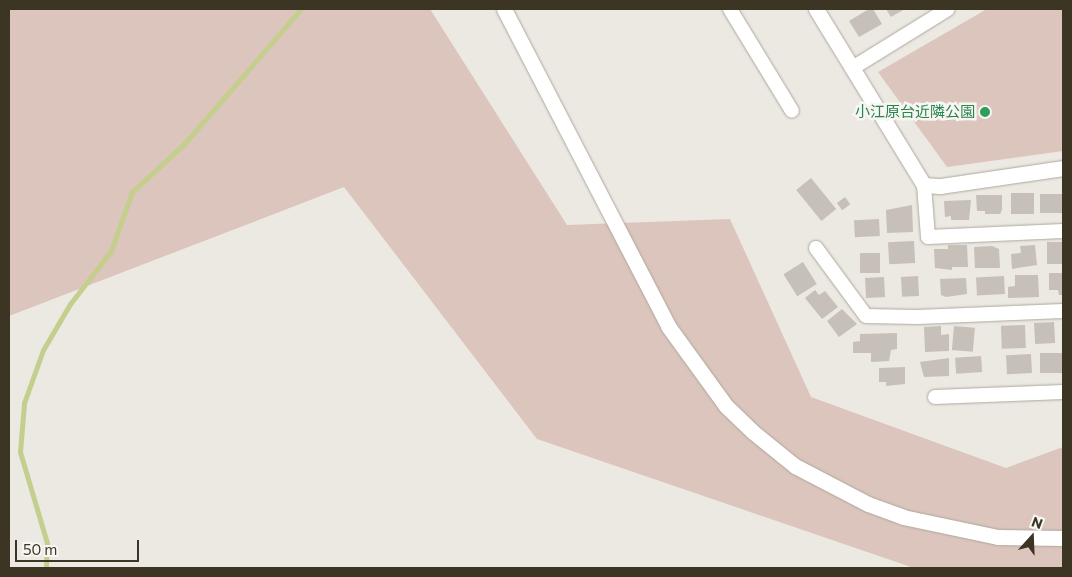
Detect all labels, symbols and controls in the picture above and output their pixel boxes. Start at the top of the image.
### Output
place label: 小江原台近隣公園 [855,103,975,121]
marker: 小江原台近隣公園 [979,106,991,118]
north arrow [1007,512,1057,562]
text: N [1029,513,1045,532]
scale bar [18,530,141,562]
text: 50 m [23,540,57,558]

